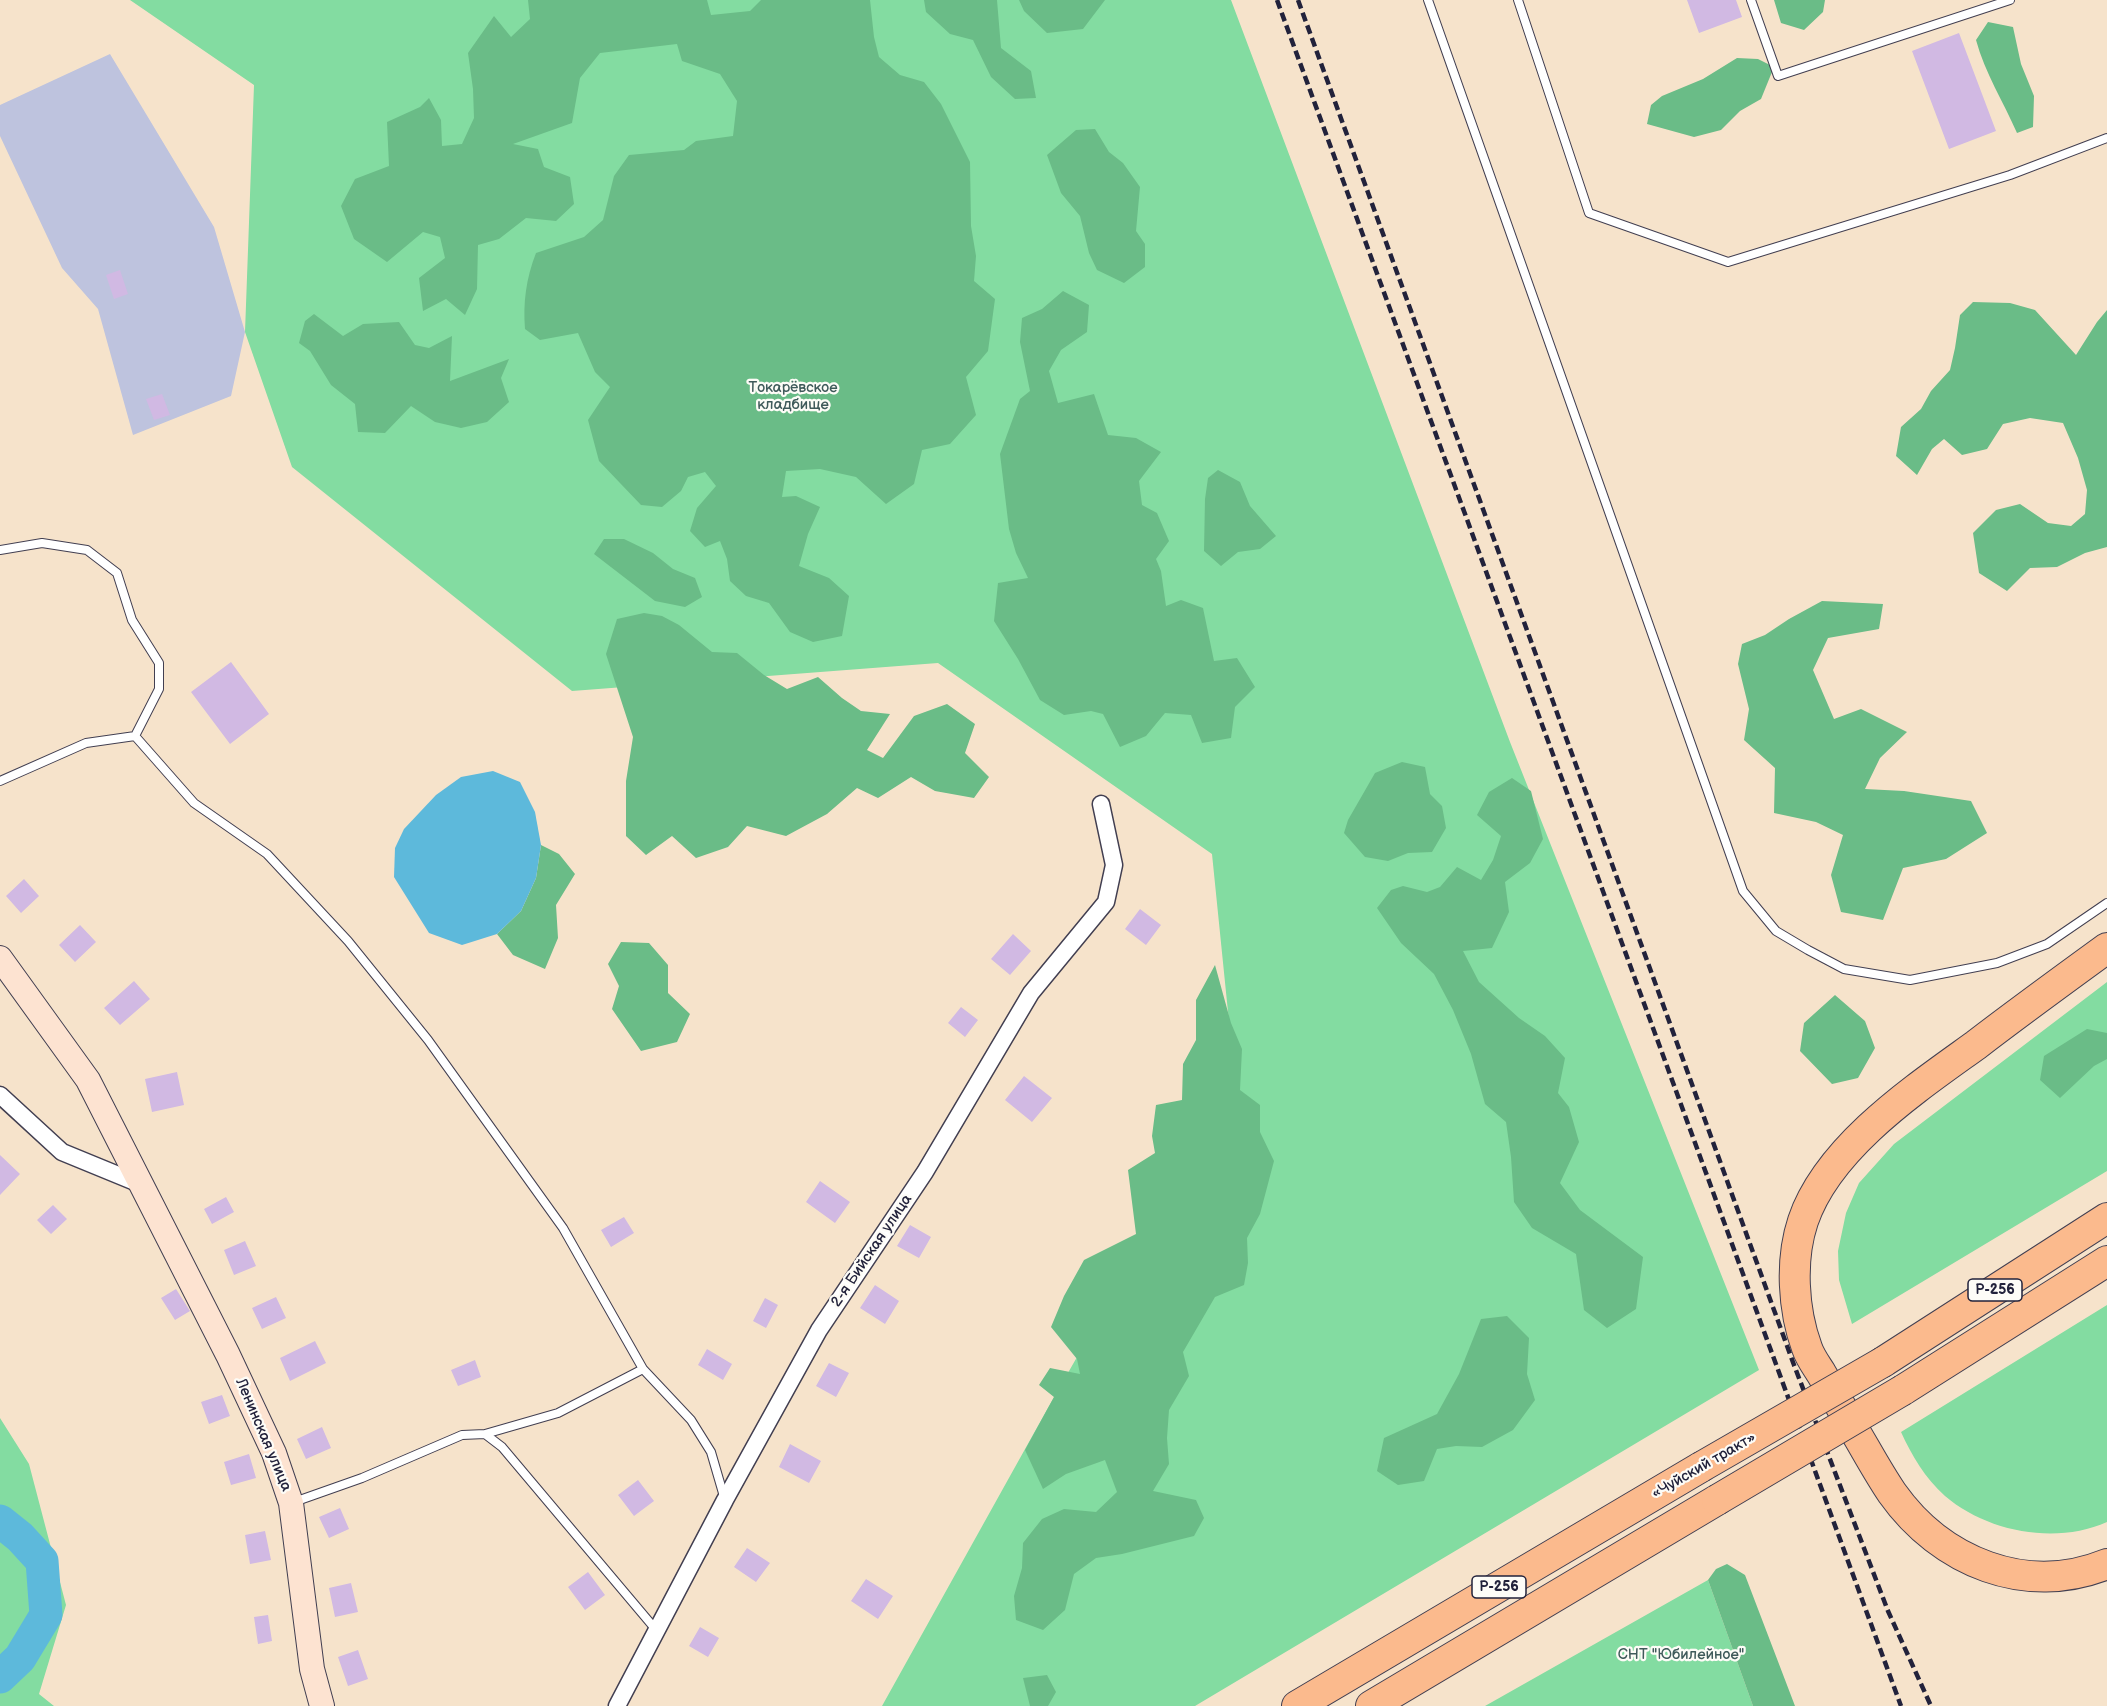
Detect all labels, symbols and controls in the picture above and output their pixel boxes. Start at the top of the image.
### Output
park label: Токарёвское кладбище [749,379,837,414]
street label: 2-я Бийская улица [828,1191,916,1311]
road number: Р-256 [1968,1279,2022,1301]
street label: Ленинская улица [231,1376,295,1494]
street label: «Чуйский тракт» [1649,1429,1759,1503]
road number: Р-256 [1472,1576,1526,1598]
park label: СНТ "Юбилейное" [1618,1646,1744,1664]

